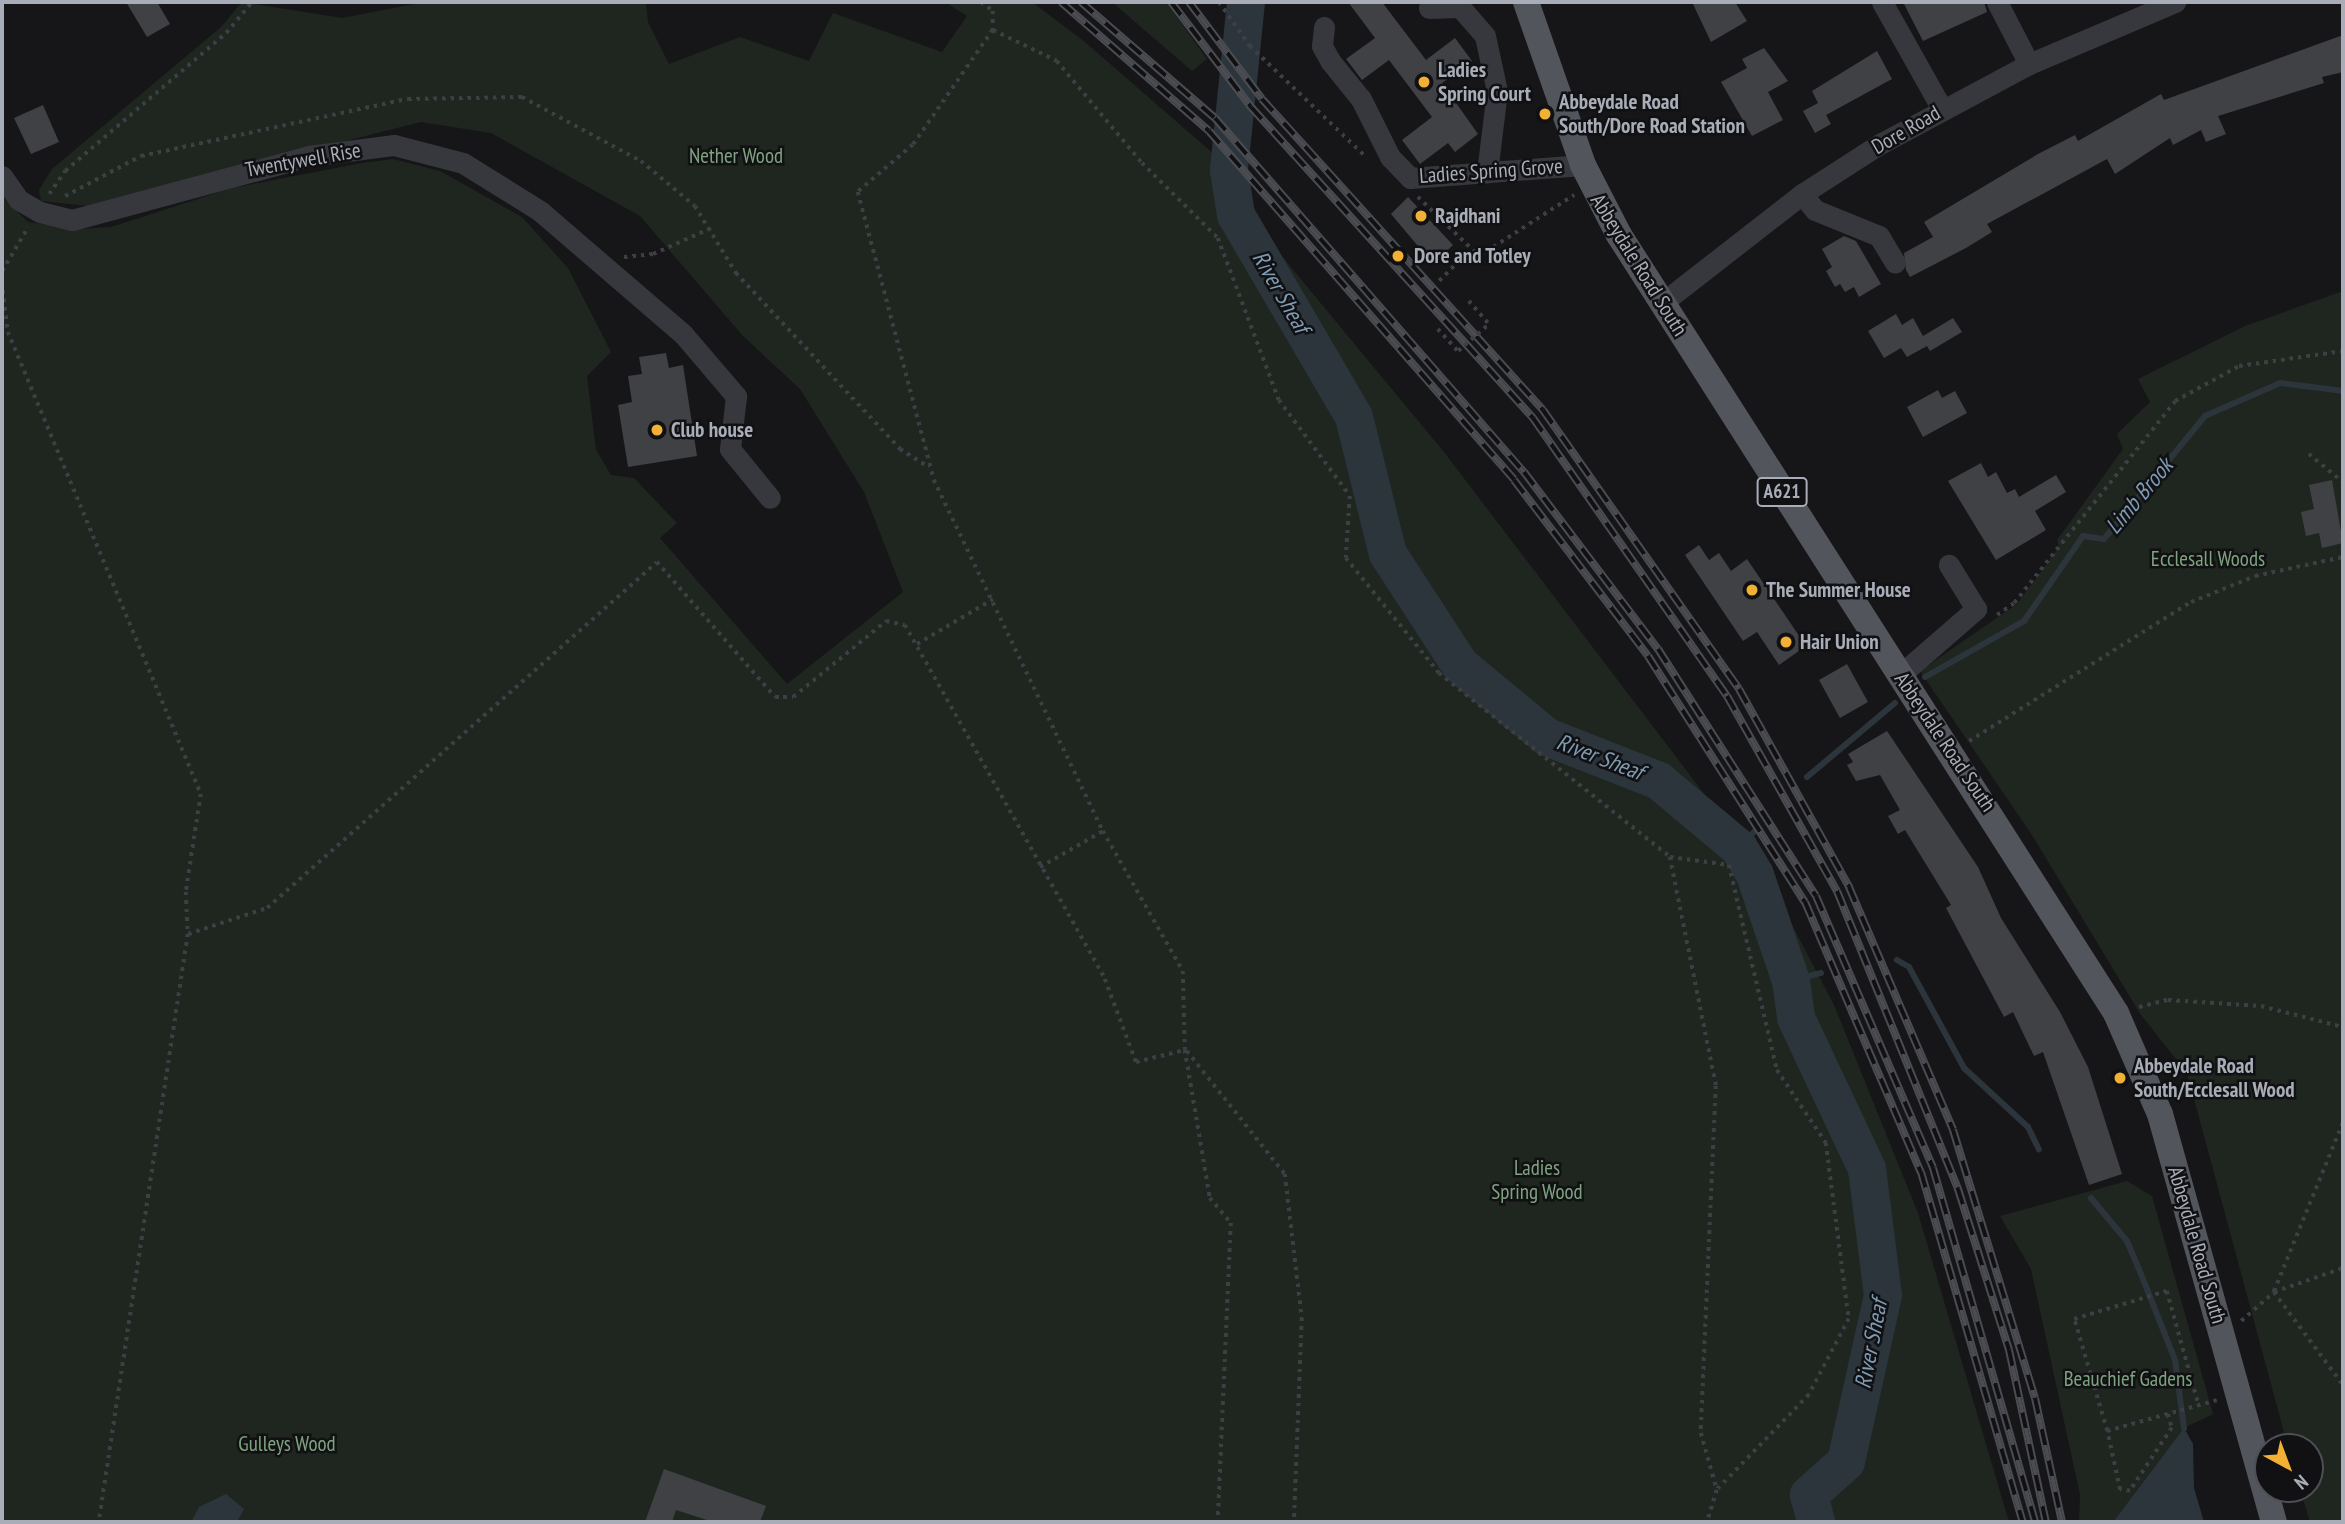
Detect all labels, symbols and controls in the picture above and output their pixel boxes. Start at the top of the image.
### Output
place label: Ladies Spring Court [1438,57,1531,107]
marker: Ladies Spring Court [1416,74,1432,90]
place label: Abbeydale Road South/Dore Road Station [1559,89,1745,139]
street label: Dore Road [1867,100,1945,160]
marker: Abbeydale Road South/Dore Road Station [1537,106,1553,122]
street label: Twentywell Rise [243,137,363,183]
park label: Nether Wood [689,143,783,169]
street label: Ladies Spring Grove [1418,153,1564,189]
street label: Abbeydale Road South [1585,189,1693,341]
place label: Rajdhani [1435,203,1501,229]
marker: Rajdhani [1413,208,1429,224]
place label: Dore and Totley [1414,243,1531,269]
water label: River Sheaf [1246,246,1316,338]
marker: Dore and Totley [1388,246,1408,266]
place label: Club house [671,417,753,443]
marker: Club house [649,422,665,438]
water label: Limb Brook [2099,453,2179,539]
road number: A621 [1756,477,1808,508]
park label: Ecclesall Woods [2151,546,2265,572]
place label: The Summer House [1766,577,1911,603]
marker: The Summer House [1744,582,1760,598]
place label: Hair Union [1800,629,1879,655]
marker: Hair Union [1778,634,1794,650]
street label: Abbeydale Road South [1889,668,2001,816]
water label: River Sheaf [1553,728,1647,786]
place label: Abbeydale Road South/Ecclesall Wood [2134,1053,2295,1103]
marker: Abbeydale Road South/Ecclesall Wood [2112,1070,2128,1086]
park label: Ladies Spring Wood [1491,1155,1583,1205]
street label: Abbeydale Road South [2163,1163,2231,1327]
water label: River Sheaf [1849,1297,1893,1391]
park label: Beauchief Gadens [2064,1366,2192,1392]
park label: Gulleys Wood [238,1431,336,1457]
north arrow [2254,1433,2324,1503]
text: N [2290,1470,2313,1495]

